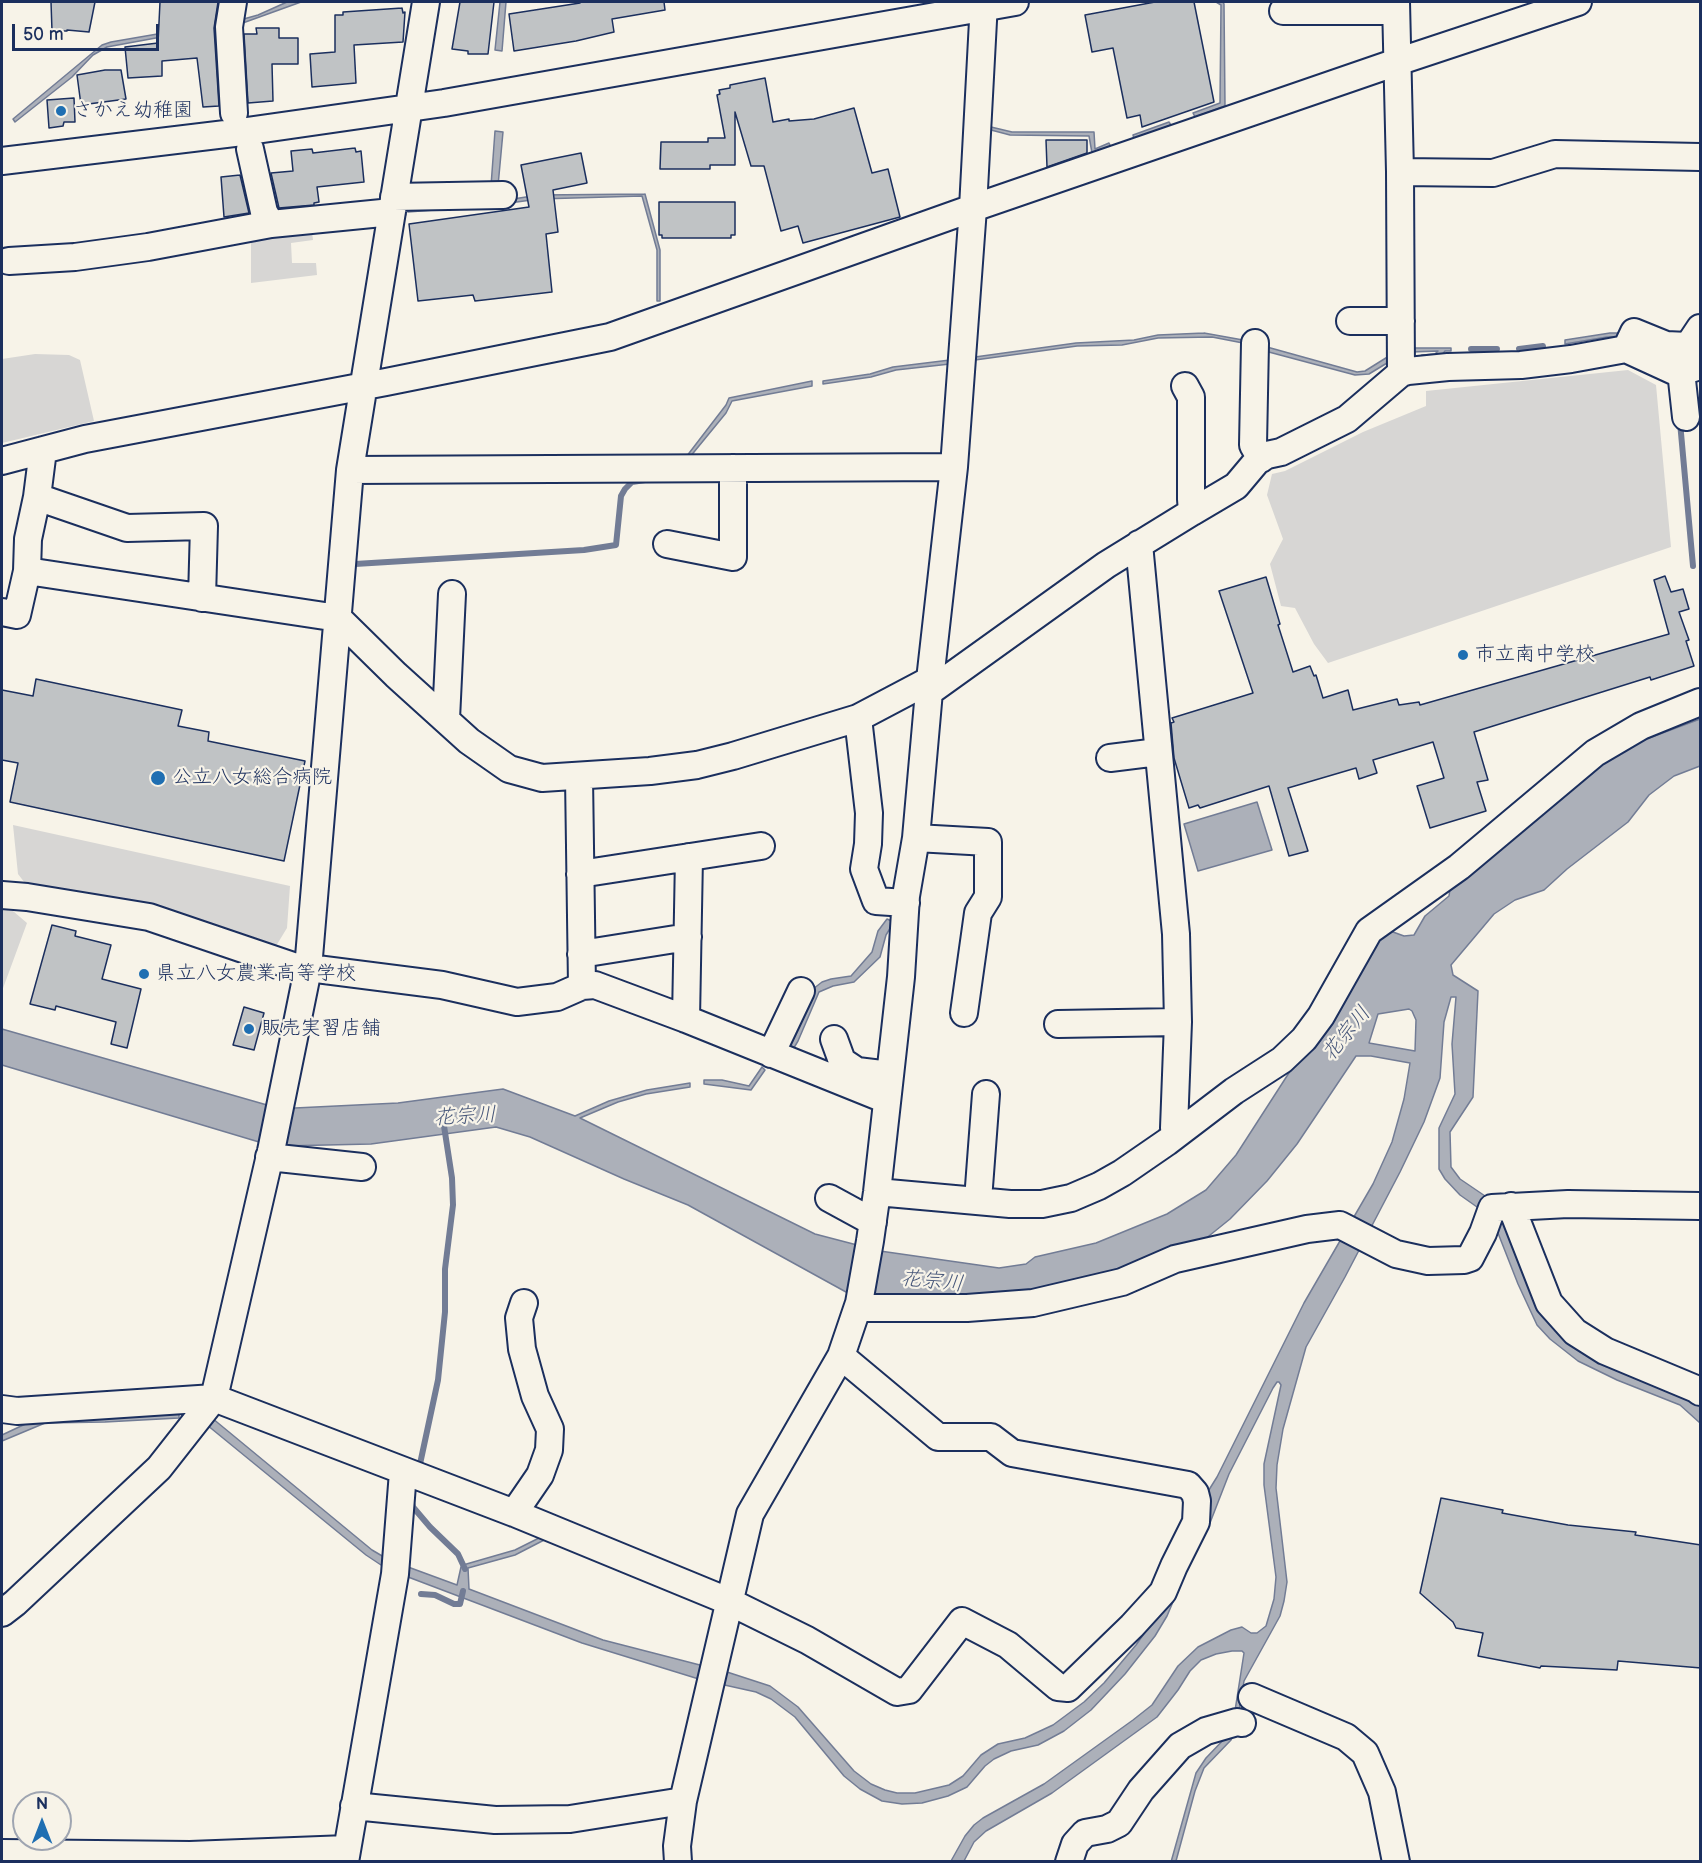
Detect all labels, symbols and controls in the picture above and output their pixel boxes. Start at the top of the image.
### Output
scale bar [15,12,162,50]
text: 50 m [23,24,64,45]
place label: さかえ幼稚園 [73,99,193,123]
marker: さかえ幼稚園 [54,104,68,118]
place label: 市立南中学校 [1475,643,1595,667]
marker: 市立南中学校 [1456,648,1470,662]
place label: 公立八女総合病院 [172,766,332,790]
marker: 公立八女総合病院 [149,769,167,787]
place label: 県立八女農業高等学校 [156,962,356,986]
marker: 県立八女農業高等学校 [137,967,151,981]
water label: 花宗川 [1317,1002,1377,1066]
place label: 販売実習店舗 [261,1017,381,1041]
marker: 販売実習店舗 [242,1022,256,1036]
water label: 花宗川 [433,1103,497,1131]
water label: 花宗川 [899,1266,965,1298]
north arrow [12,1791,72,1851]
text: N [36,1795,48,1814]

